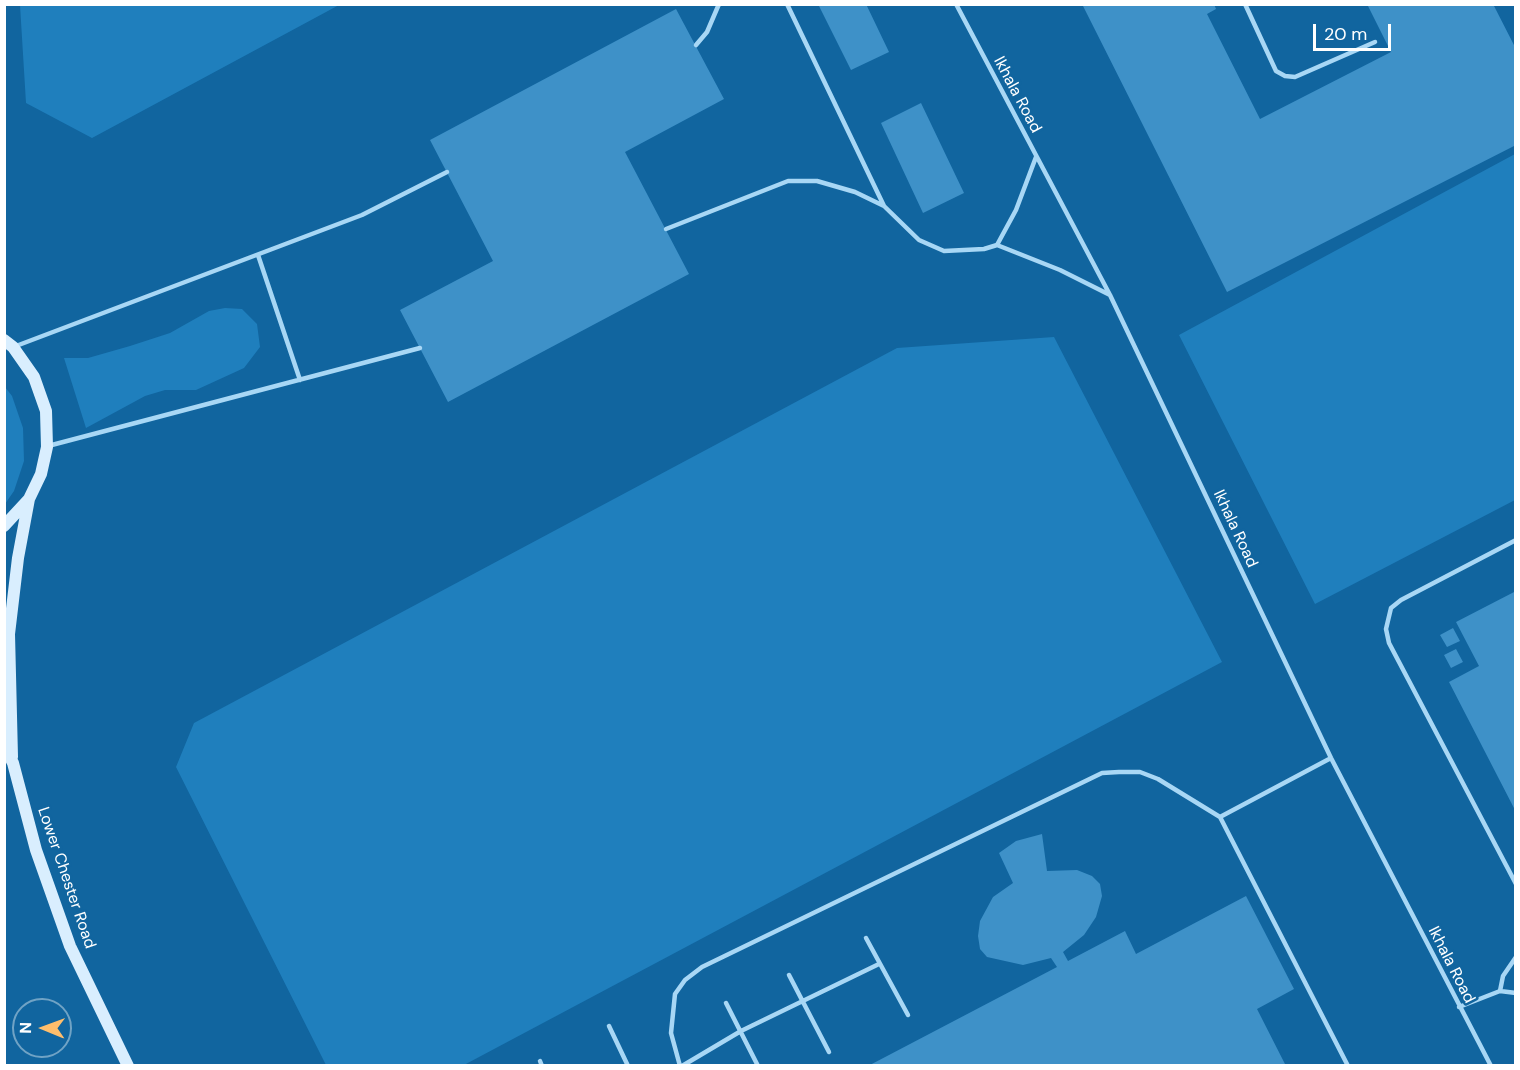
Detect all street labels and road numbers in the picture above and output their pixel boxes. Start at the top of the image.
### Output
street label: Ikhala Road [989,54,1045,136]
street label: Ikhala Road [1209,487,1261,571]
street label: Lower Chester Road [33,805,99,951]
street label: Ikhala Road [1423,923,1479,1007]

